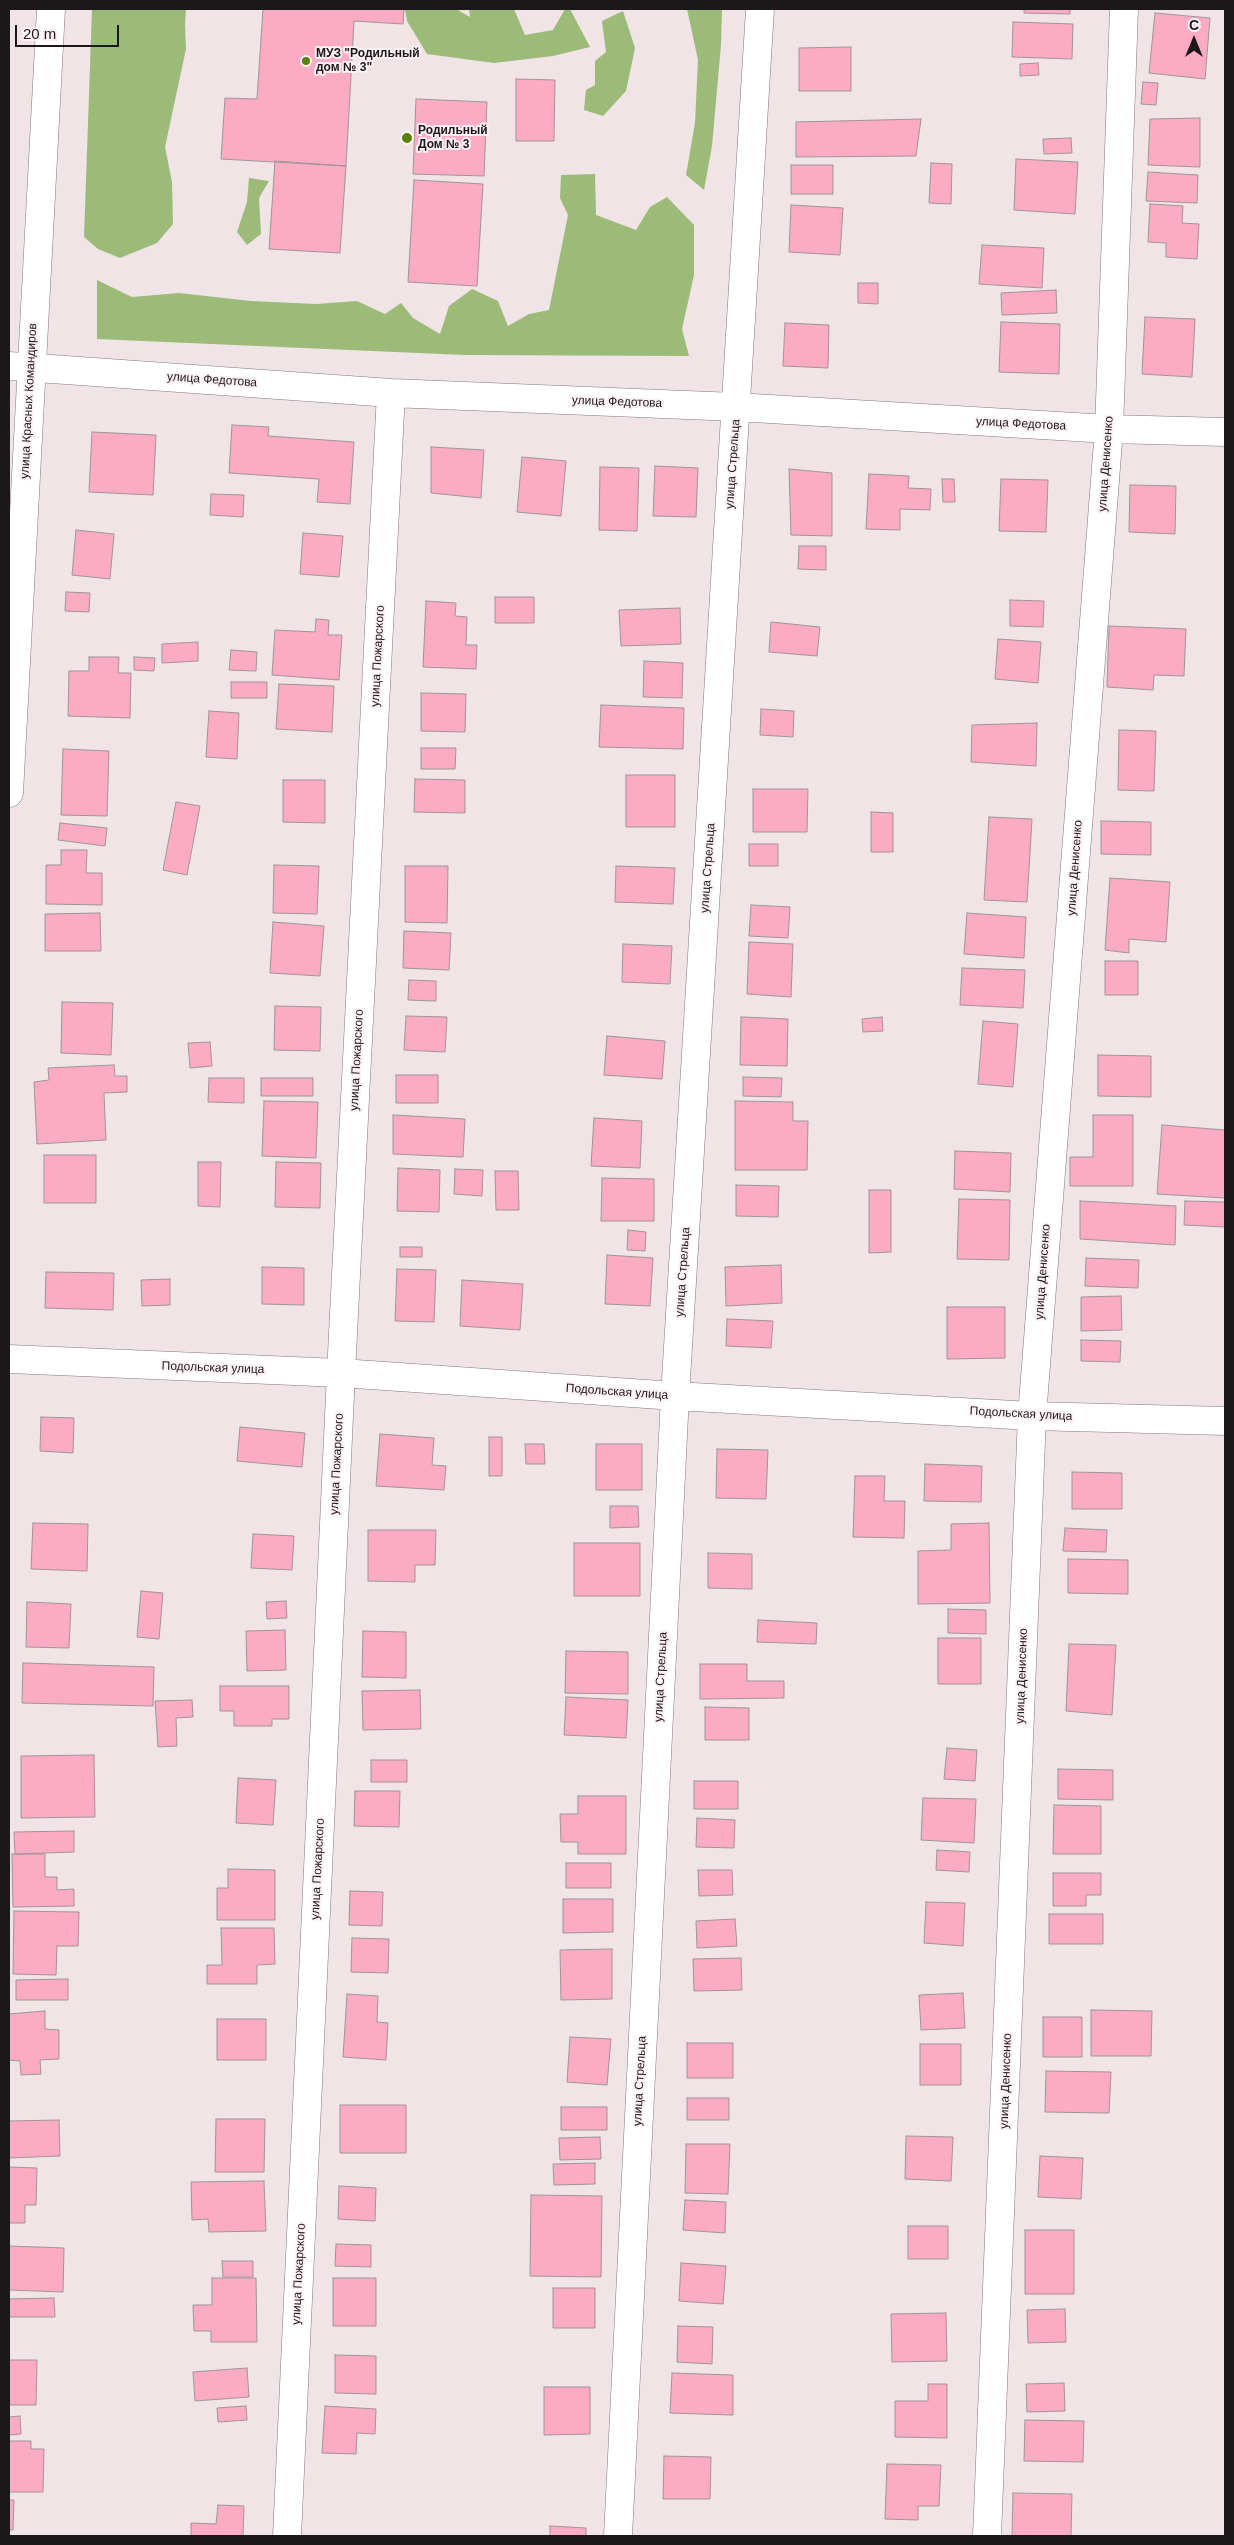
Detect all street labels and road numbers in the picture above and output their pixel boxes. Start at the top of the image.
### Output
street label: улица Красных Командиров [18,323,40,479]
street label: улица Федотова [166,370,258,390]
street label: улица Федотова [572,393,662,411]
street label: улица Федотова [976,414,1066,434]
street label: улица Денисенко [1095,416,1117,512]
street label: улица Стрельца [723,418,743,510]
street label: улица Пожарского [368,605,388,707]
street label: улица Денисенко [1064,820,1086,916]
street label: улица Стрельца [698,822,718,914]
street label: улица Пожарского [347,1009,367,1111]
street label: улица Денисенко [1032,1224,1054,1320]
street label: улица Стрельца [673,1226,693,1318]
street label: Подольская улица [161,1359,265,1377]
street label: Подольская улица [565,1381,669,1403]
street label: Подольская улица [969,1404,1073,1424]
street label: улица Пожарского [327,1413,347,1515]
street label: улица Денисенко [1013,1628,1031,1724]
street label: улица Стрельца [651,1632,671,1722]
street label: улица Пожарского [308,1818,328,1920]
street label: улица Денисенко [997,2033,1015,2129]
street label: улица Стрельца [630,2036,650,2126]
street label: улица Пожарского [289,2223,309,2325]

